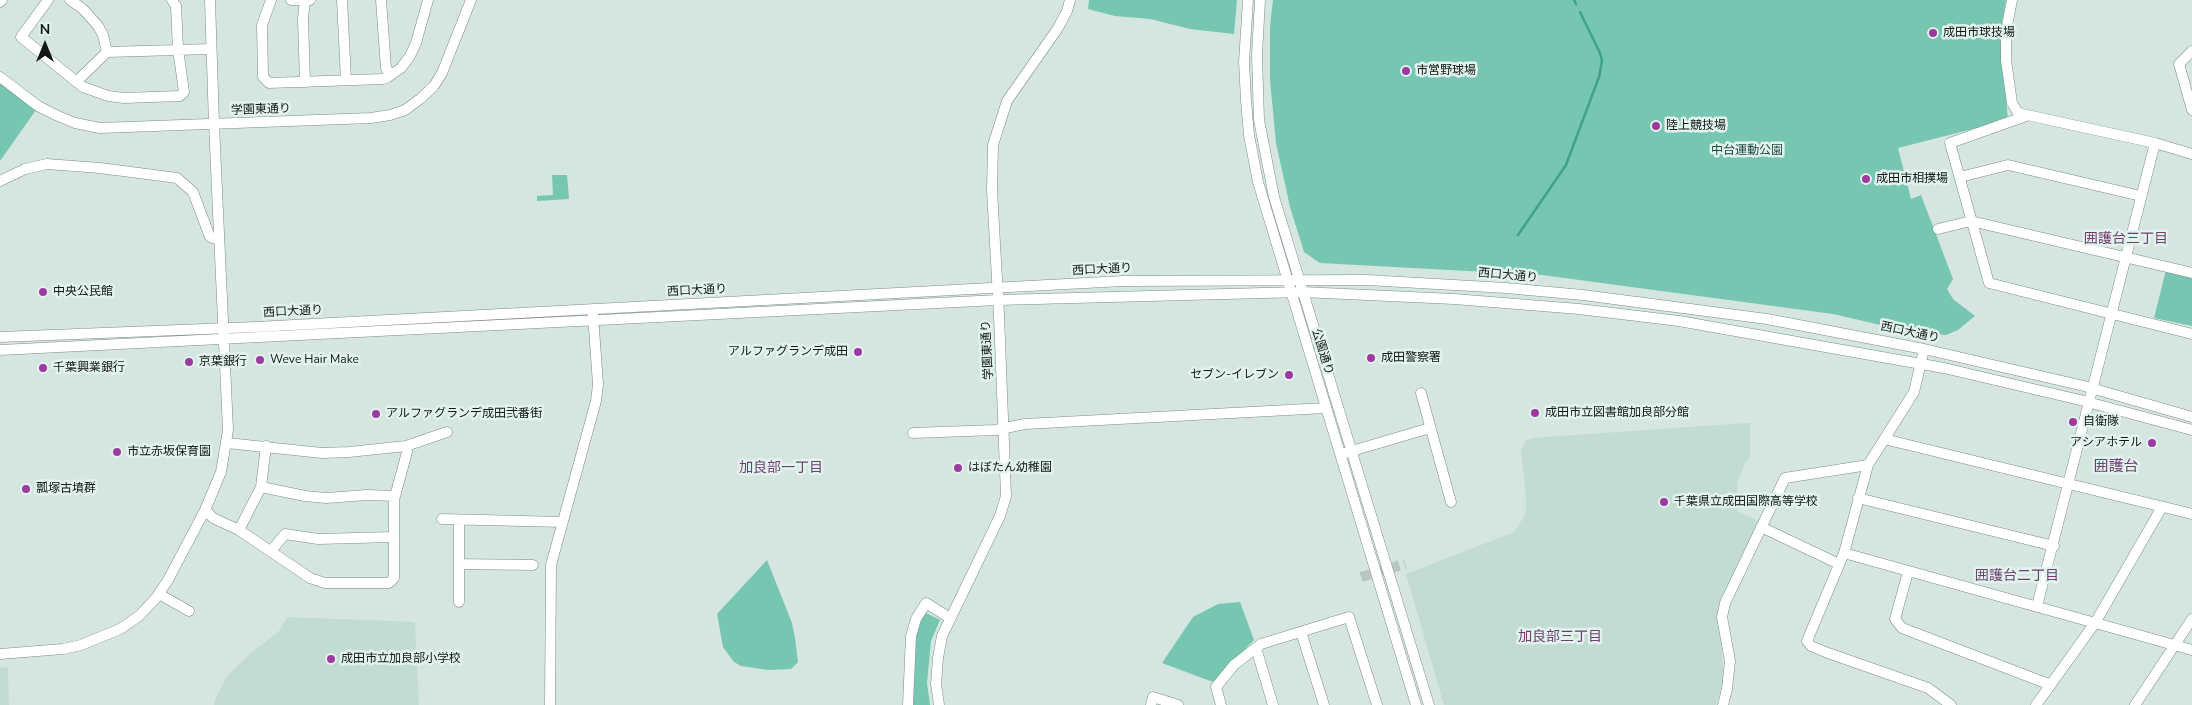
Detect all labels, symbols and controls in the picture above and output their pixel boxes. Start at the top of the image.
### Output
north arrow [20,20,70,70]
text: N [40,20,50,39]
place label: 成田市球技場 [1943,26,2015,40]
marker: 成田市球技場 [1927,27,1939,39]
place label: 市営野球場 [1416,64,1476,78]
marker: 市営野球場 [1400,65,1412,77]
street label: 学園東通り [231,102,291,118]
place label: 陸上競技場 [1666,119,1726,133]
marker: 陸上競技場 [1650,120,1662,132]
park label: 中台運動公園 [1711,144,1783,158]
place label: 成田市相撲場 [1876,172,1948,186]
marker: 成田市相撲場 [1860,173,1872,185]
district label: 囲護台三丁目 [2084,232,2168,248]
street label: 西口大通り [1072,261,1132,279]
street label: 西口大通り [1477,266,1539,286]
street label: 西口大通り [667,282,727,300]
place label: 中央公民館 [53,285,113,299]
marker: 中央公民館 [37,286,49,298]
street label: 西口大通り [263,303,323,321]
street label: 学園東通り [979,320,997,380]
street label: 西口大通り [1879,320,1941,346]
street label: 公園通り [1308,327,1336,377]
place label: アルファグランデ成田 [728,345,848,359]
marker: アルファグランデ成田 [852,346,864,358]
place label: 成田警察署 [1381,351,1441,365]
marker: 成田警察署 [1365,352,1377,364]
place label: Weve Hair Make [270,353,359,367]
marker: Weve Hair Make [254,354,266,366]
place label: 京葉銀行 [199,355,247,369]
marker: 京葉銀行 [183,356,195,368]
place label: 千葉興業銀行 [53,361,125,375]
marker: 千葉興業銀行 [37,362,49,374]
place label: セブン-イレブン [1190,368,1279,382]
marker: セブン-イレブン [1283,369,1295,381]
place label: 成田市立図書館加良部分館 [1545,406,1689,420]
place label: アルファグランデ成田弐番街 [386,407,542,421]
marker: 成田市立図書館加良部分館 [1529,407,1541,419]
marker: アルファグランデ成田弐番街 [370,408,382,420]
place label: 自衛隊 [2083,415,2119,429]
marker: 自衛隊 [2067,416,2079,428]
place label: アシアホテル [2070,436,2142,450]
marker: アシアホテル [2146,437,2158,449]
place label: 市立赤坂保育園 [127,445,211,459]
marker: 市立赤坂保育園 [111,446,123,458]
district label: 囲護台 [2094,458,2138,476]
district label: 加良部一丁目 [739,461,823,477]
place label: はぼたん幼稚園 [968,461,1052,475]
marker: はぼたん幼稚園 [952,462,964,474]
place label: 瓢塚古墳群 [36,482,96,496]
marker: 瓢塚古墳群 [20,483,32,495]
place label: 千葉県立成田国際高等学校 [1674,495,1818,509]
marker: 千葉県立成田国際高等学校 [1658,496,1670,508]
district label: 囲護台二丁目 [1975,569,2059,585]
district label: 加良部三丁目 [1518,630,1602,646]
place label: 成田市立加良部小学校 [341,652,461,666]
marker: 成田市立加良部小学校 [325,653,337,665]

